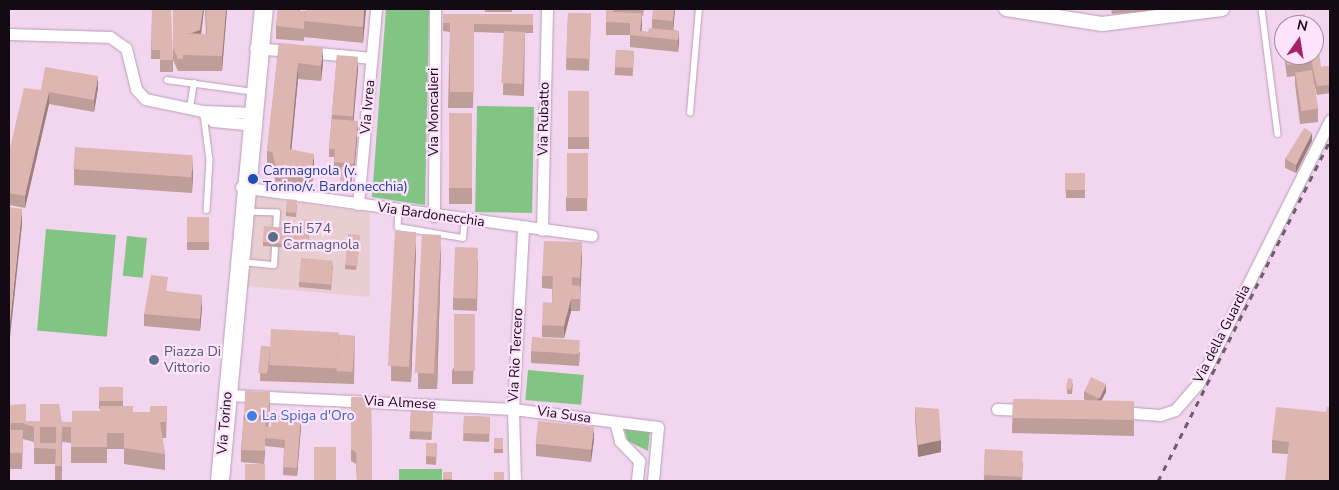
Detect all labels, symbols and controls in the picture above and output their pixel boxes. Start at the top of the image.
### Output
north arrow [1274,15,1324,65]
text: N [1295,15,1309,36]
street label: Via Moncalieri [426,68,442,156]
street label: Via Ivrea [357,79,379,135]
street label: Via Rubatto [535,82,553,156]
place label: Carmagnola (v. Torino/v. Bardonecchia) [263,163,408,196]
marker: Carmagnola (v. Torino/v. Bardonecchia) [247,173,259,185]
street label: Via Bardonecchia [376,199,486,231]
place label: Eni 574 Carmagnola [283,221,360,253]
marker: Eni 574 Carmagnola [267,231,279,243]
street label: Via della Guardia [1190,282,1254,386]
street label: Via Rio Tercero [505,308,527,402]
place label: Piazza Di Vittorio [164,344,221,377]
marker: Piazza Di Vittorio [148,354,160,366]
street label: Via Torino [214,391,236,455]
street label: Via Almese [364,393,436,413]
street label: Via Susa [536,403,592,427]
place label: La Spiga d'Oro [262,408,355,424]
marker: La Spiga d'Oro [246,410,258,422]

